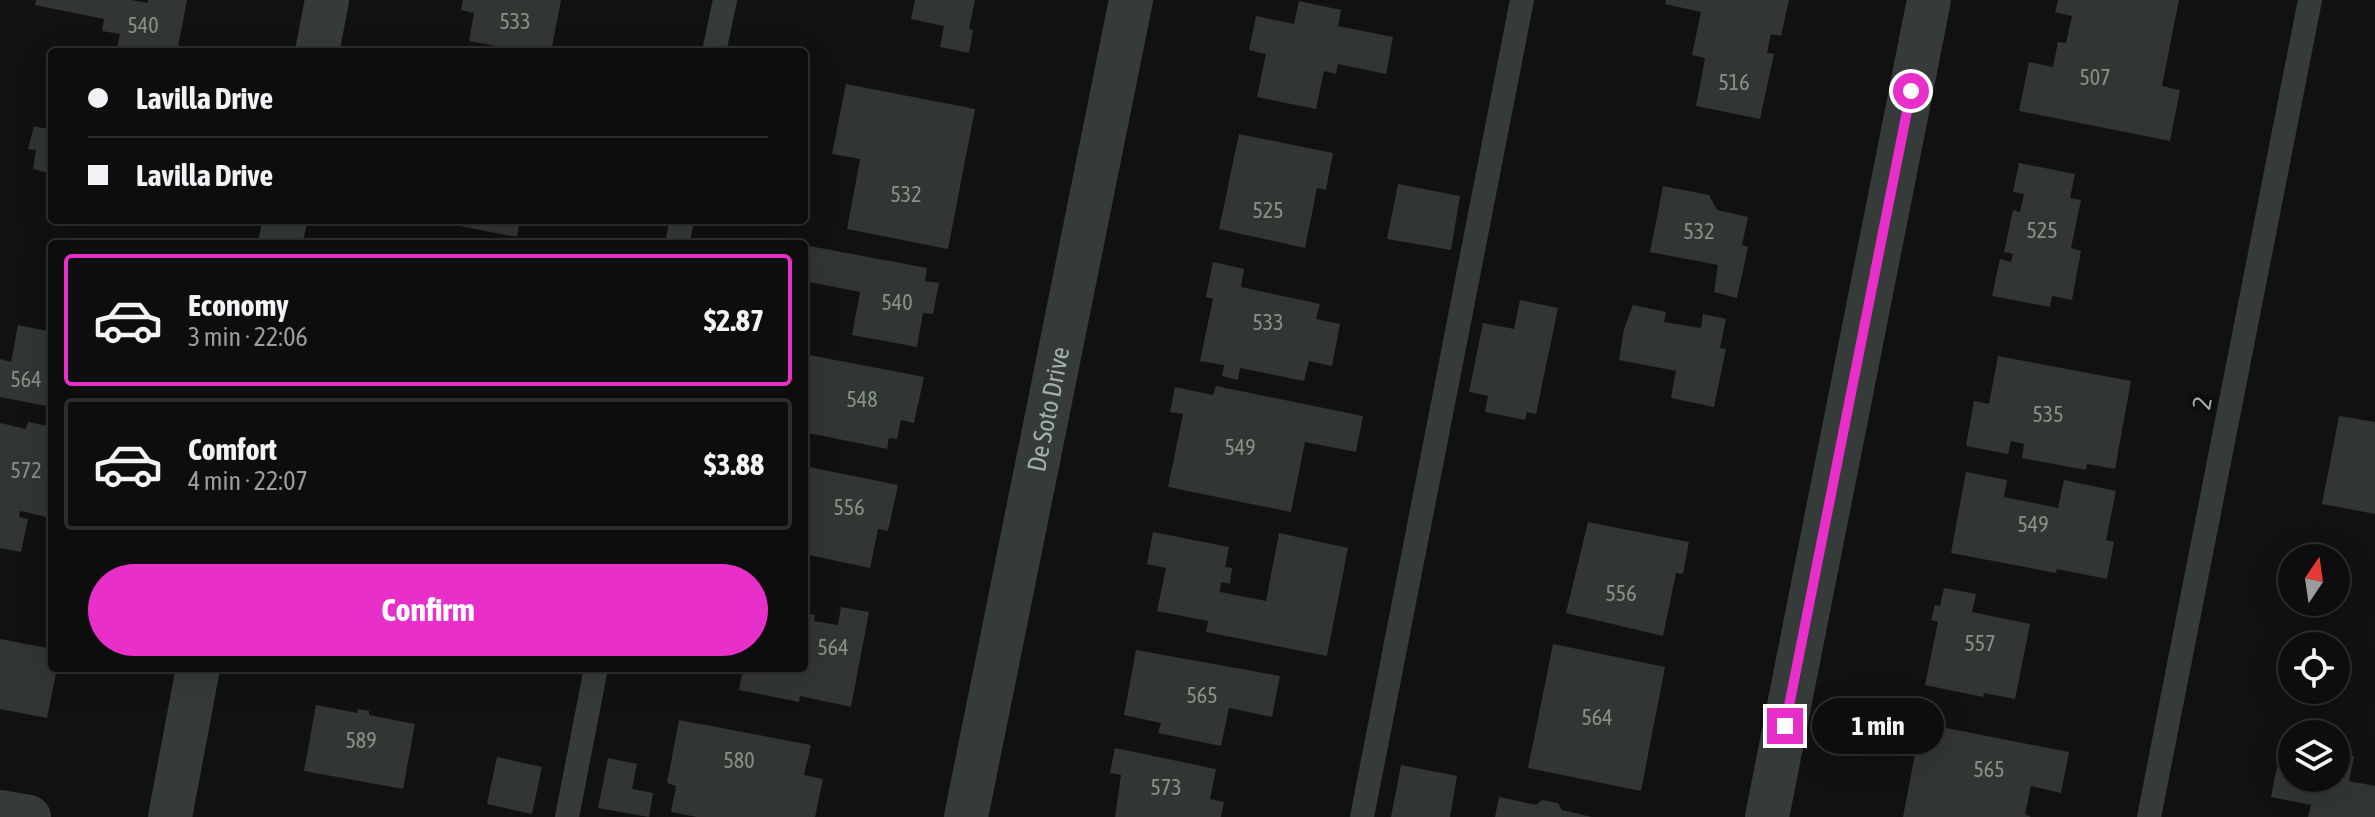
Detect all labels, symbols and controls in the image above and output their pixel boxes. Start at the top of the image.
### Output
house number: 533 [499,8,531,34]
house number: 540 [127,12,159,38]
house number: 507 [2079,64,2111,90]
house number: 516 [1718,69,1750,95]
route start [1893,73,1929,109]
text: Lavilla Drive [136,81,273,115]
text: Lavilla Drive [136,158,273,192]
house number: 532 [890,181,922,207]
house number: 525 [1252,197,1284,223]
house number: 525 [2026,217,2058,243]
house number: 532 [1683,218,1715,244]
icon: car [92,284,164,356]
text: Economy [188,288,289,322]
house number: 540 [881,289,913,315]
text: $2.87 [704,303,764,337]
house number: 533 [1252,309,1284,335]
text: 3 min · 22:06 [188,322,308,352]
street label: De Soto Drive [1021,344,1076,474]
house number: 564 [10,366,42,392]
house number: 548 [846,386,878,412]
street label: 2 [2186,394,2218,412]
house number: 535 [2032,401,2064,427]
icon: car [92,428,164,500]
text: Comfort [188,432,277,466]
house number: 549 [1224,434,1256,460]
text: $3.88 [704,447,764,481]
house number: 572 [10,457,42,483]
text: 4 min · 22:07 [188,466,308,496]
house number: 556 [833,494,865,520]
house number: 549 [2017,511,2049,537]
north arrow [2278,544,2350,616]
map controls [2278,544,2350,792]
button: Confirm [88,564,768,656]
house number: 556 [1605,580,1637,606]
house number: 557 [1964,630,1996,656]
button: locate [2278,632,2350,704]
house number: 564 [817,634,849,660]
house number: 565 [1186,682,1218,708]
callout: 1 min [1813,698,1945,754]
house number: 564 [1581,704,1613,730]
route end [1767,708,1803,744]
text: 1 min [1851,711,1905,741]
button: layers [2278,720,2350,792]
house number: 589 [345,727,377,753]
house number: 580 [723,747,755,773]
house number: 565 [1973,756,2005,782]
house number: 573 [1150,774,1182,800]

